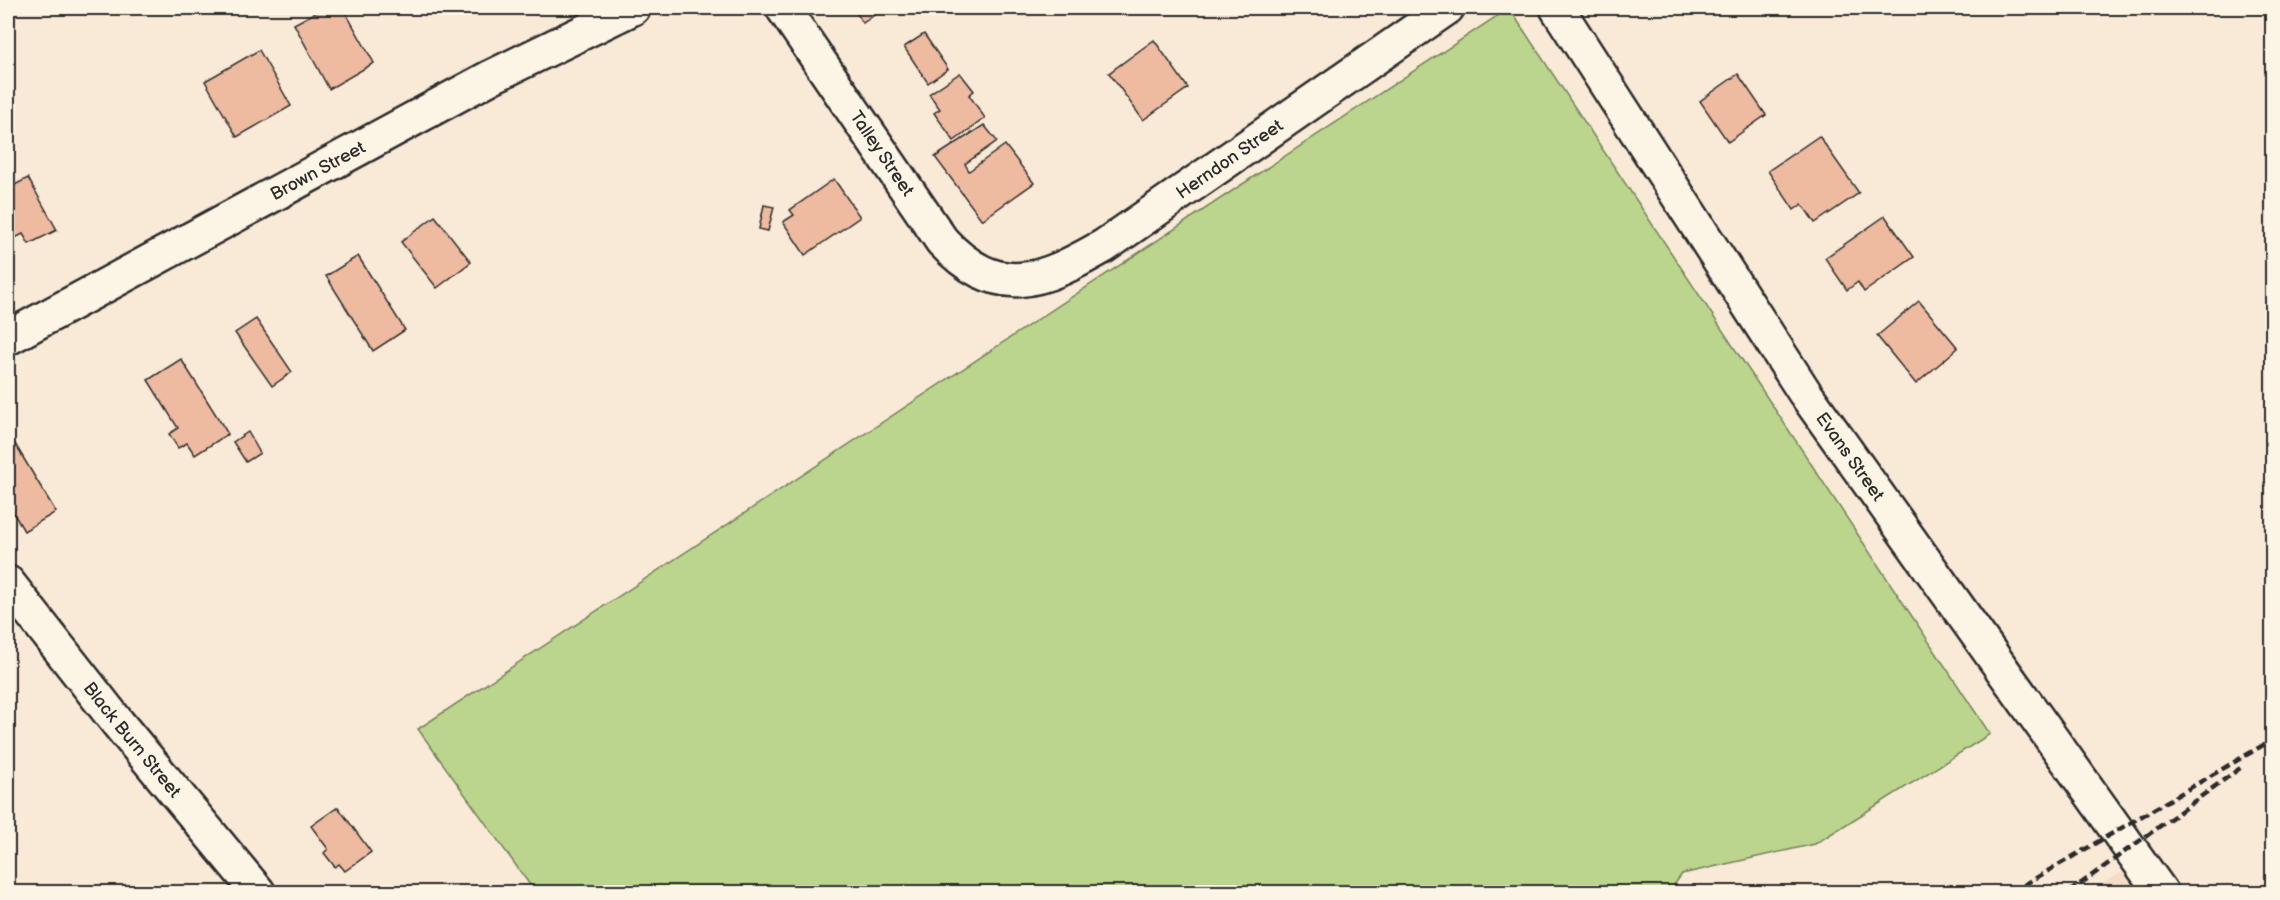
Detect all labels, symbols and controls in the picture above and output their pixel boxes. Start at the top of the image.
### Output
street label: Talley Street [845,107,918,201]
street label: Herndon Street [1172,115,1288,204]
street label: Brown Street [267,137,369,205]
street label: Evans Street [1811,409,1889,505]
street label: Black Burn Street [79,678,185,802]

